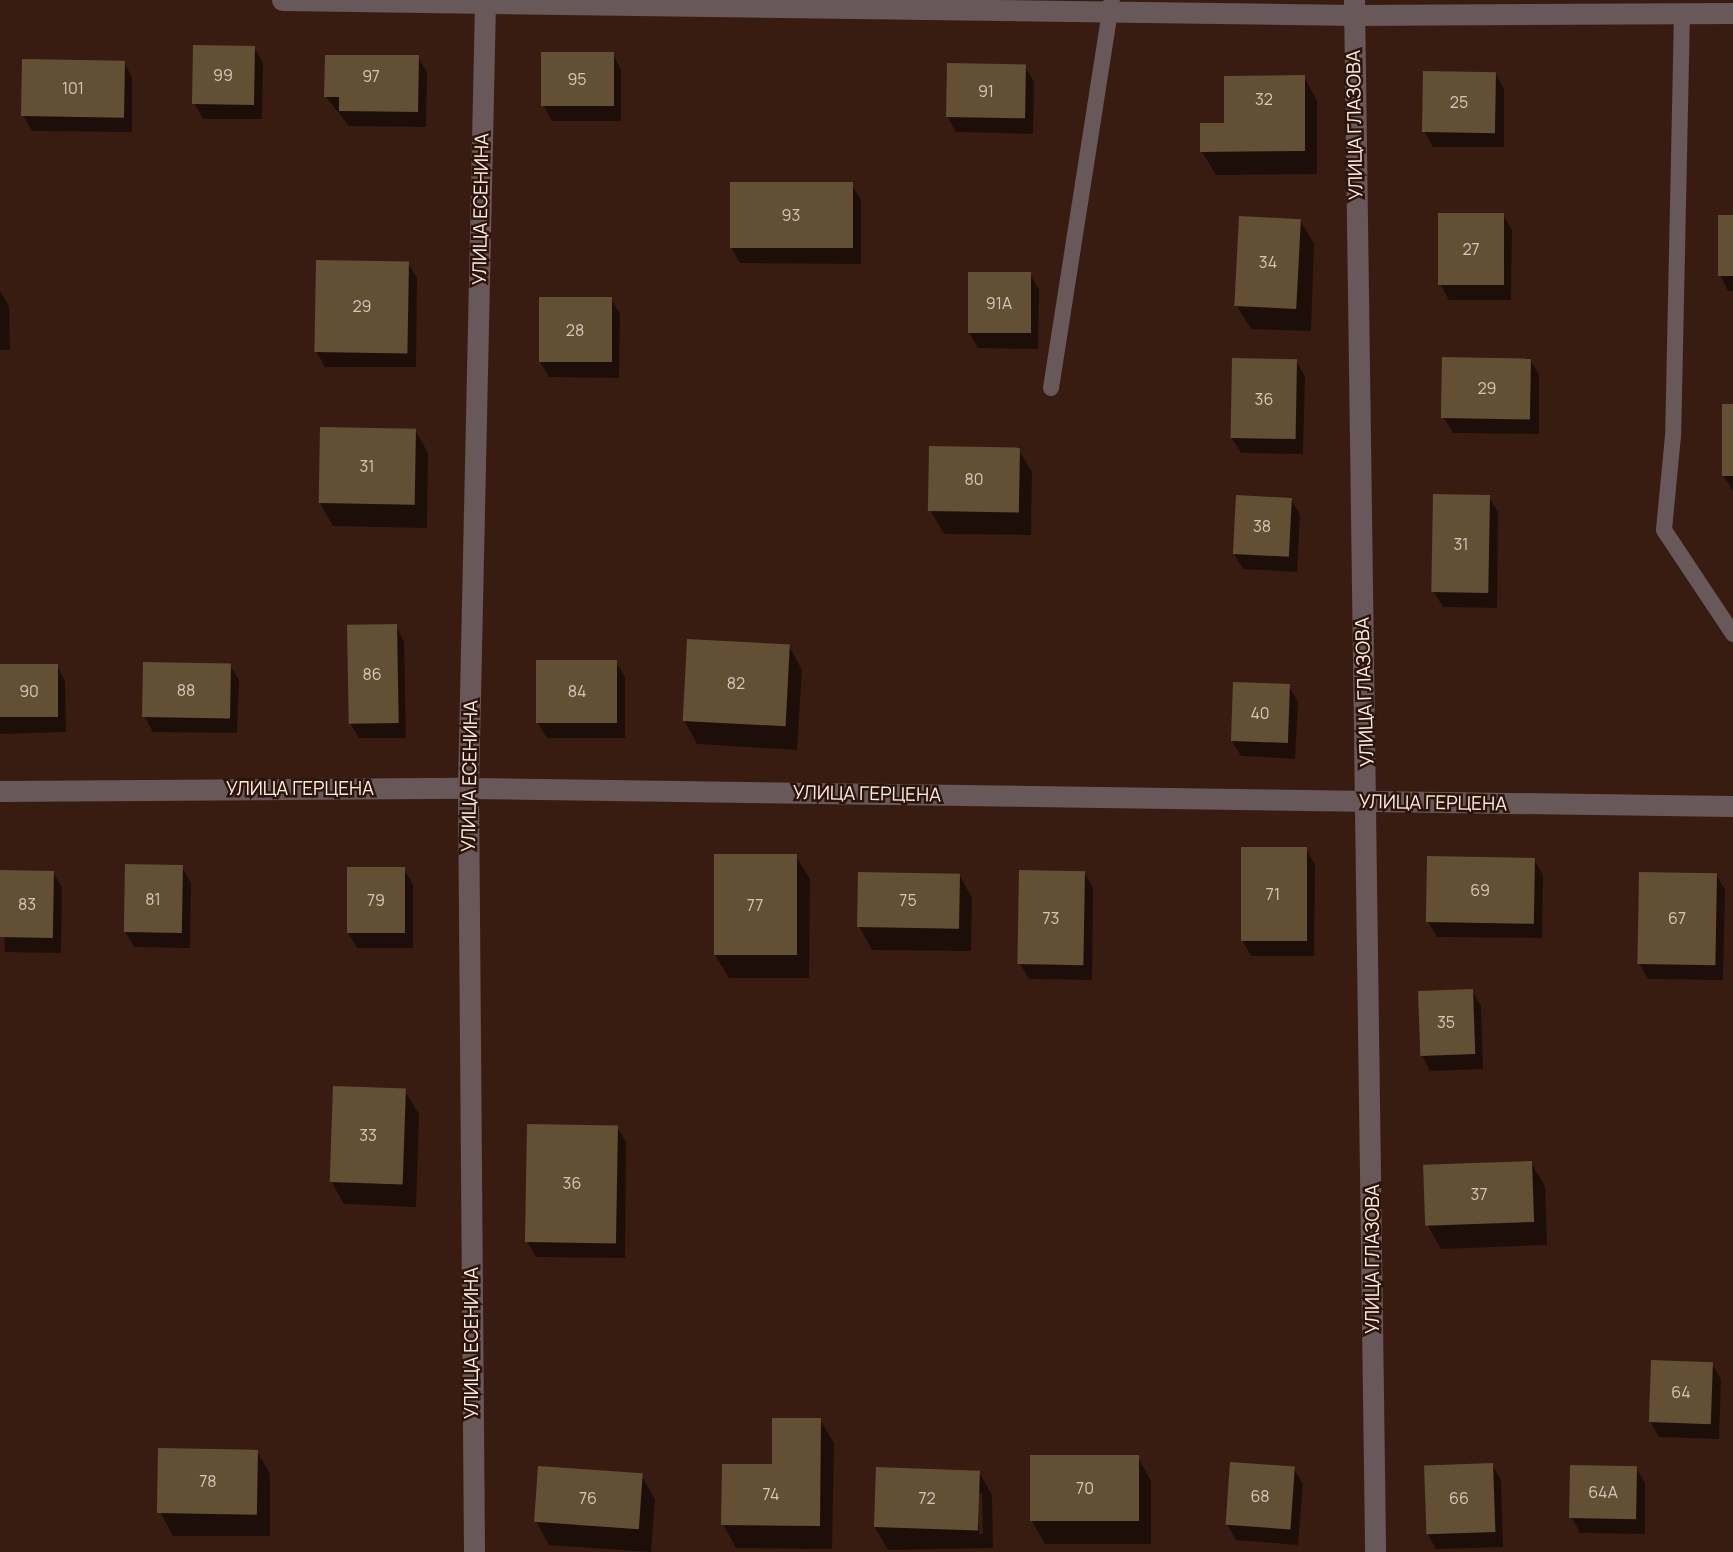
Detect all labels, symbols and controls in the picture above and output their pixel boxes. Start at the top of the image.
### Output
street label: УЛИЦА ГЛАЗОВА [1342,50,1368,200]
house number: 99 [213,65,233,85]
house number: 97 [362,66,380,86]
house number: 95 [567,69,587,89]
house number: 101 [62,78,84,98]
house number: 91 [978,81,994,101]
house number: 32 [1255,89,1273,109]
house number: 25 [1450,92,1468,112]
street label: УЛИЦА ЕСЕНИНА [468,133,494,285]
house number: 93 [782,205,800,225]
house number: 27 [1462,239,1480,259]
house number: 34 [1259,252,1277,272]
house number: 91А [986,293,1012,313]
house number: 29 [352,296,372,316]
house number: 28 [566,320,584,340]
house number: 29 [1477,378,1497,398]
house number: 36 [1255,389,1273,409]
house number: 31 [359,456,375,476]
house number: 80 [964,469,984,489]
house number: 38 [1253,516,1271,536]
house number: 31 [1453,534,1469,554]
street label: УЛИЦА ГЛАЗОВА [1351,617,1379,767]
house number: 86 [362,664,382,684]
house number: 82 [727,673,745,693]
house number: 88 [177,680,195,700]
house number: 90 [19,681,39,701]
house number: 84 [568,681,586,701]
street label: УЛИЦА ЕСЕНИНА [457,700,483,852]
house number: 40 [1250,703,1270,723]
street label: УЛИЦА ГЕРЦЕНА [226,778,374,800]
street label: УЛИЦА ГЕРЦЕНА [793,781,941,807]
street label: УЛИЦА ГЕРЦЕНА [1359,790,1507,816]
house number: 69 [1470,880,1490,900]
house number: 71 [1266,884,1280,904]
house number: 81 [145,889,161,909]
house number: 79 [367,890,385,910]
house number: 75 [899,890,917,910]
house number: 83 [18,894,36,914]
house number: 77 [747,895,763,915]
house number: 73 [1043,908,1059,928]
house number: 67 [1668,908,1686,928]
house number: 35 [1437,1012,1455,1032]
house number: 33 [359,1125,377,1145]
house number: 36 [563,1173,581,1193]
street label: УЛИЦА ГЛАЗОВА [1362,1184,1384,1334]
house number: 37 [1471,1184,1487,1204]
street label: УЛИЦА ЕСЕНИНА [461,1267,483,1419]
house number: 64 [1671,1382,1691,1402]
house number: 78 [199,1471,217,1491]
house number: 70 [1076,1478,1094,1498]
house number: 64А [1588,1482,1618,1502]
house number: 74 [763,1484,779,1504]
house number: 68 [1250,1486,1270,1506]
house number: 76 [579,1488,597,1508]
house number: 72 [918,1488,936,1508]
house number: 66 [1449,1488,1469,1508]

